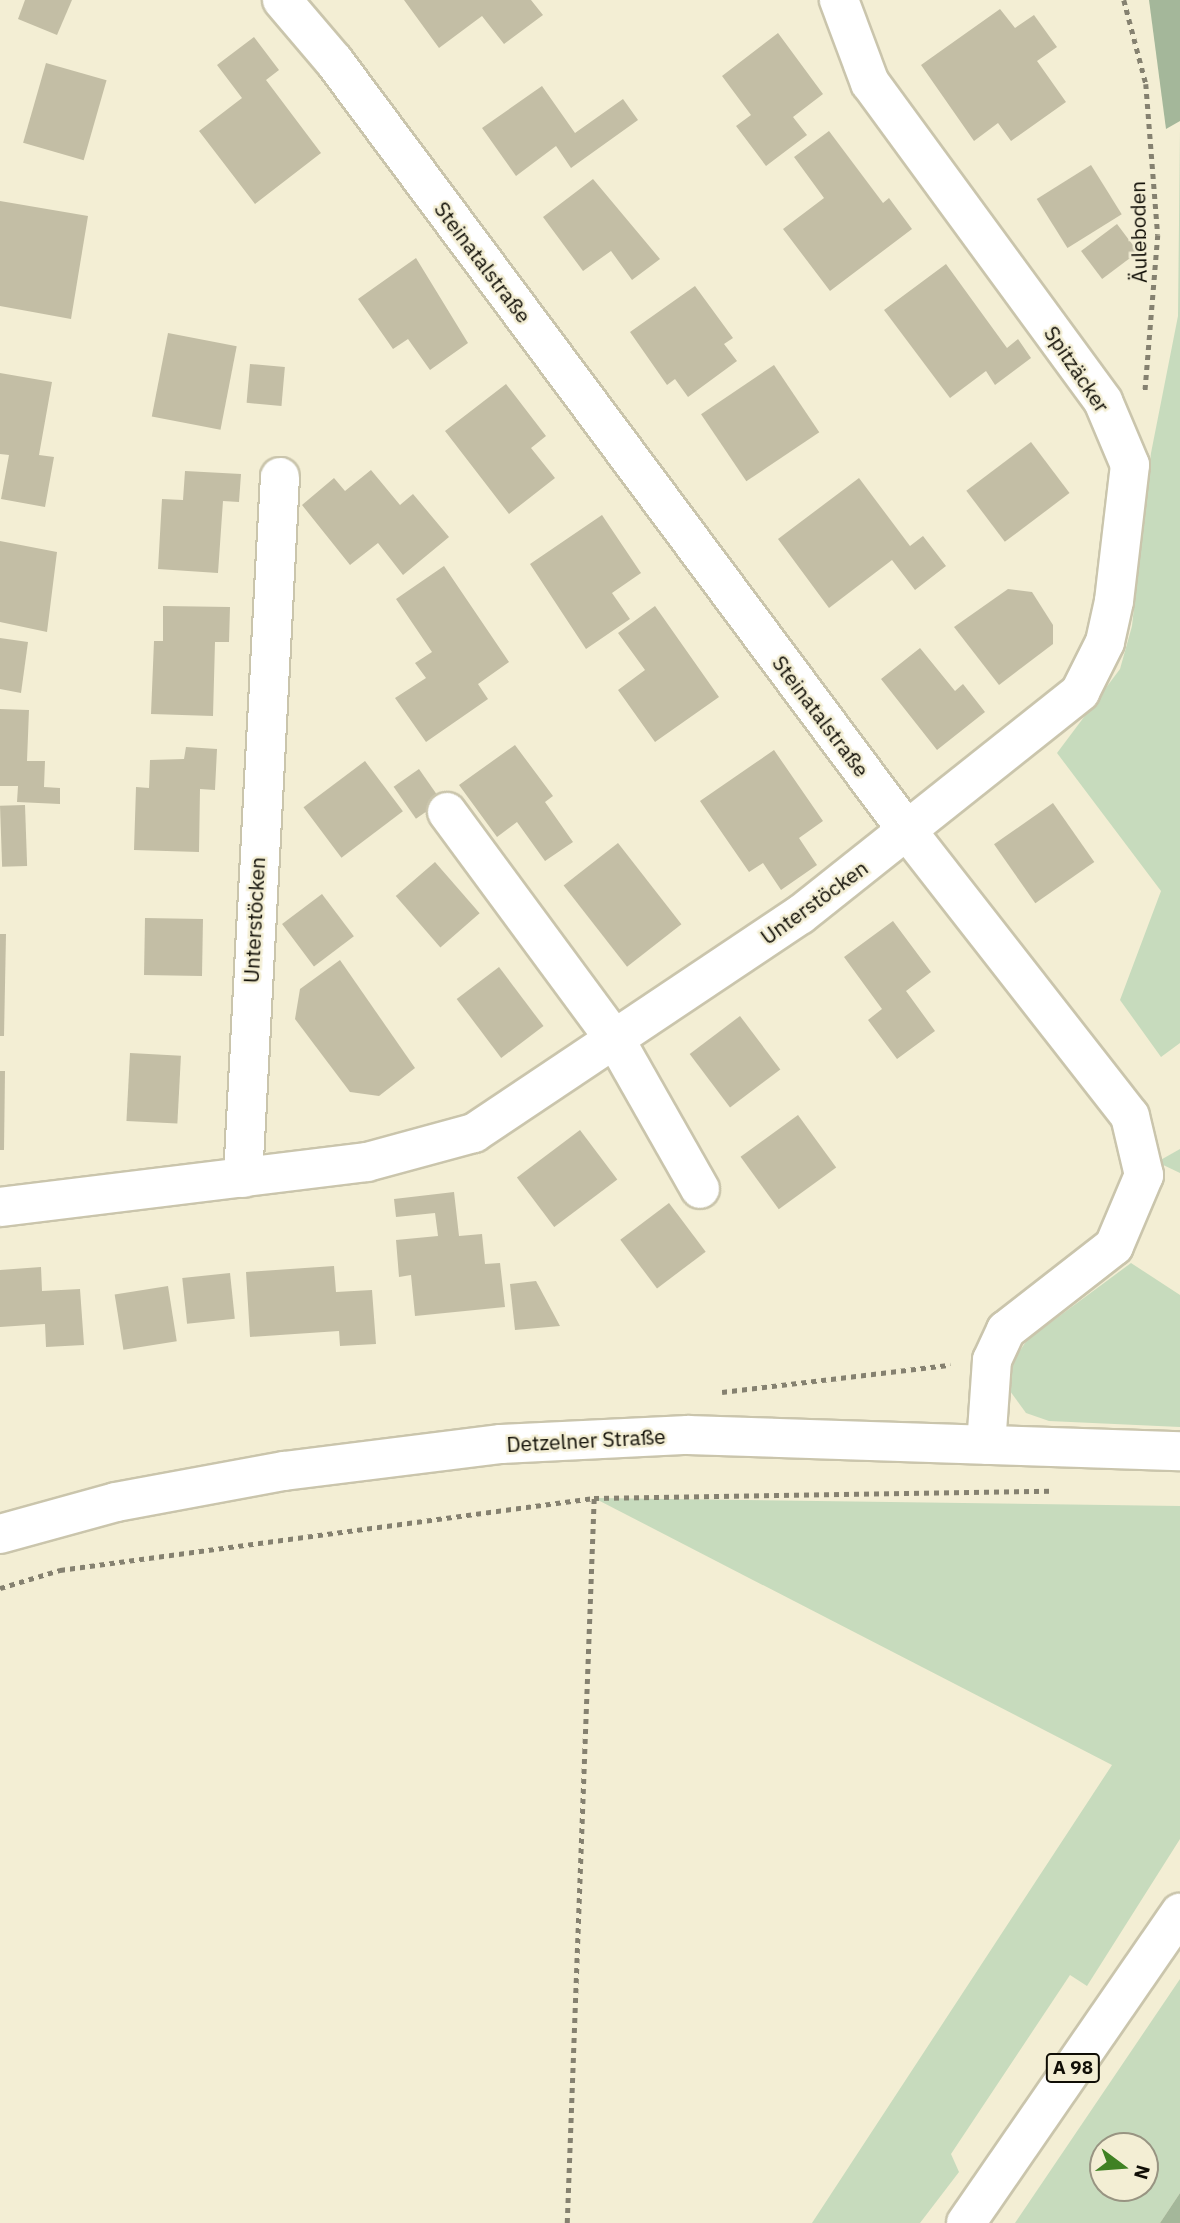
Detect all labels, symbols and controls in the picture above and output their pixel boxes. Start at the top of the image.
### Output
street label: Äuleboden [1125,181,1151,283]
street label: Steinatalstraße [429,197,537,327]
street label: Spitzäcker [1039,321,1115,417]
street label: Steinatalstraße [767,651,875,781]
street label: Unterstöcken [755,855,873,949]
street label: Unterstöcken [238,856,270,984]
street label: Detzelner Straße [506,1423,666,1457]
road number: A 98 [1045,2052,1101,2084]
north arrow [1089,2132,1159,2202]
text: N [1129,2162,1156,2182]

